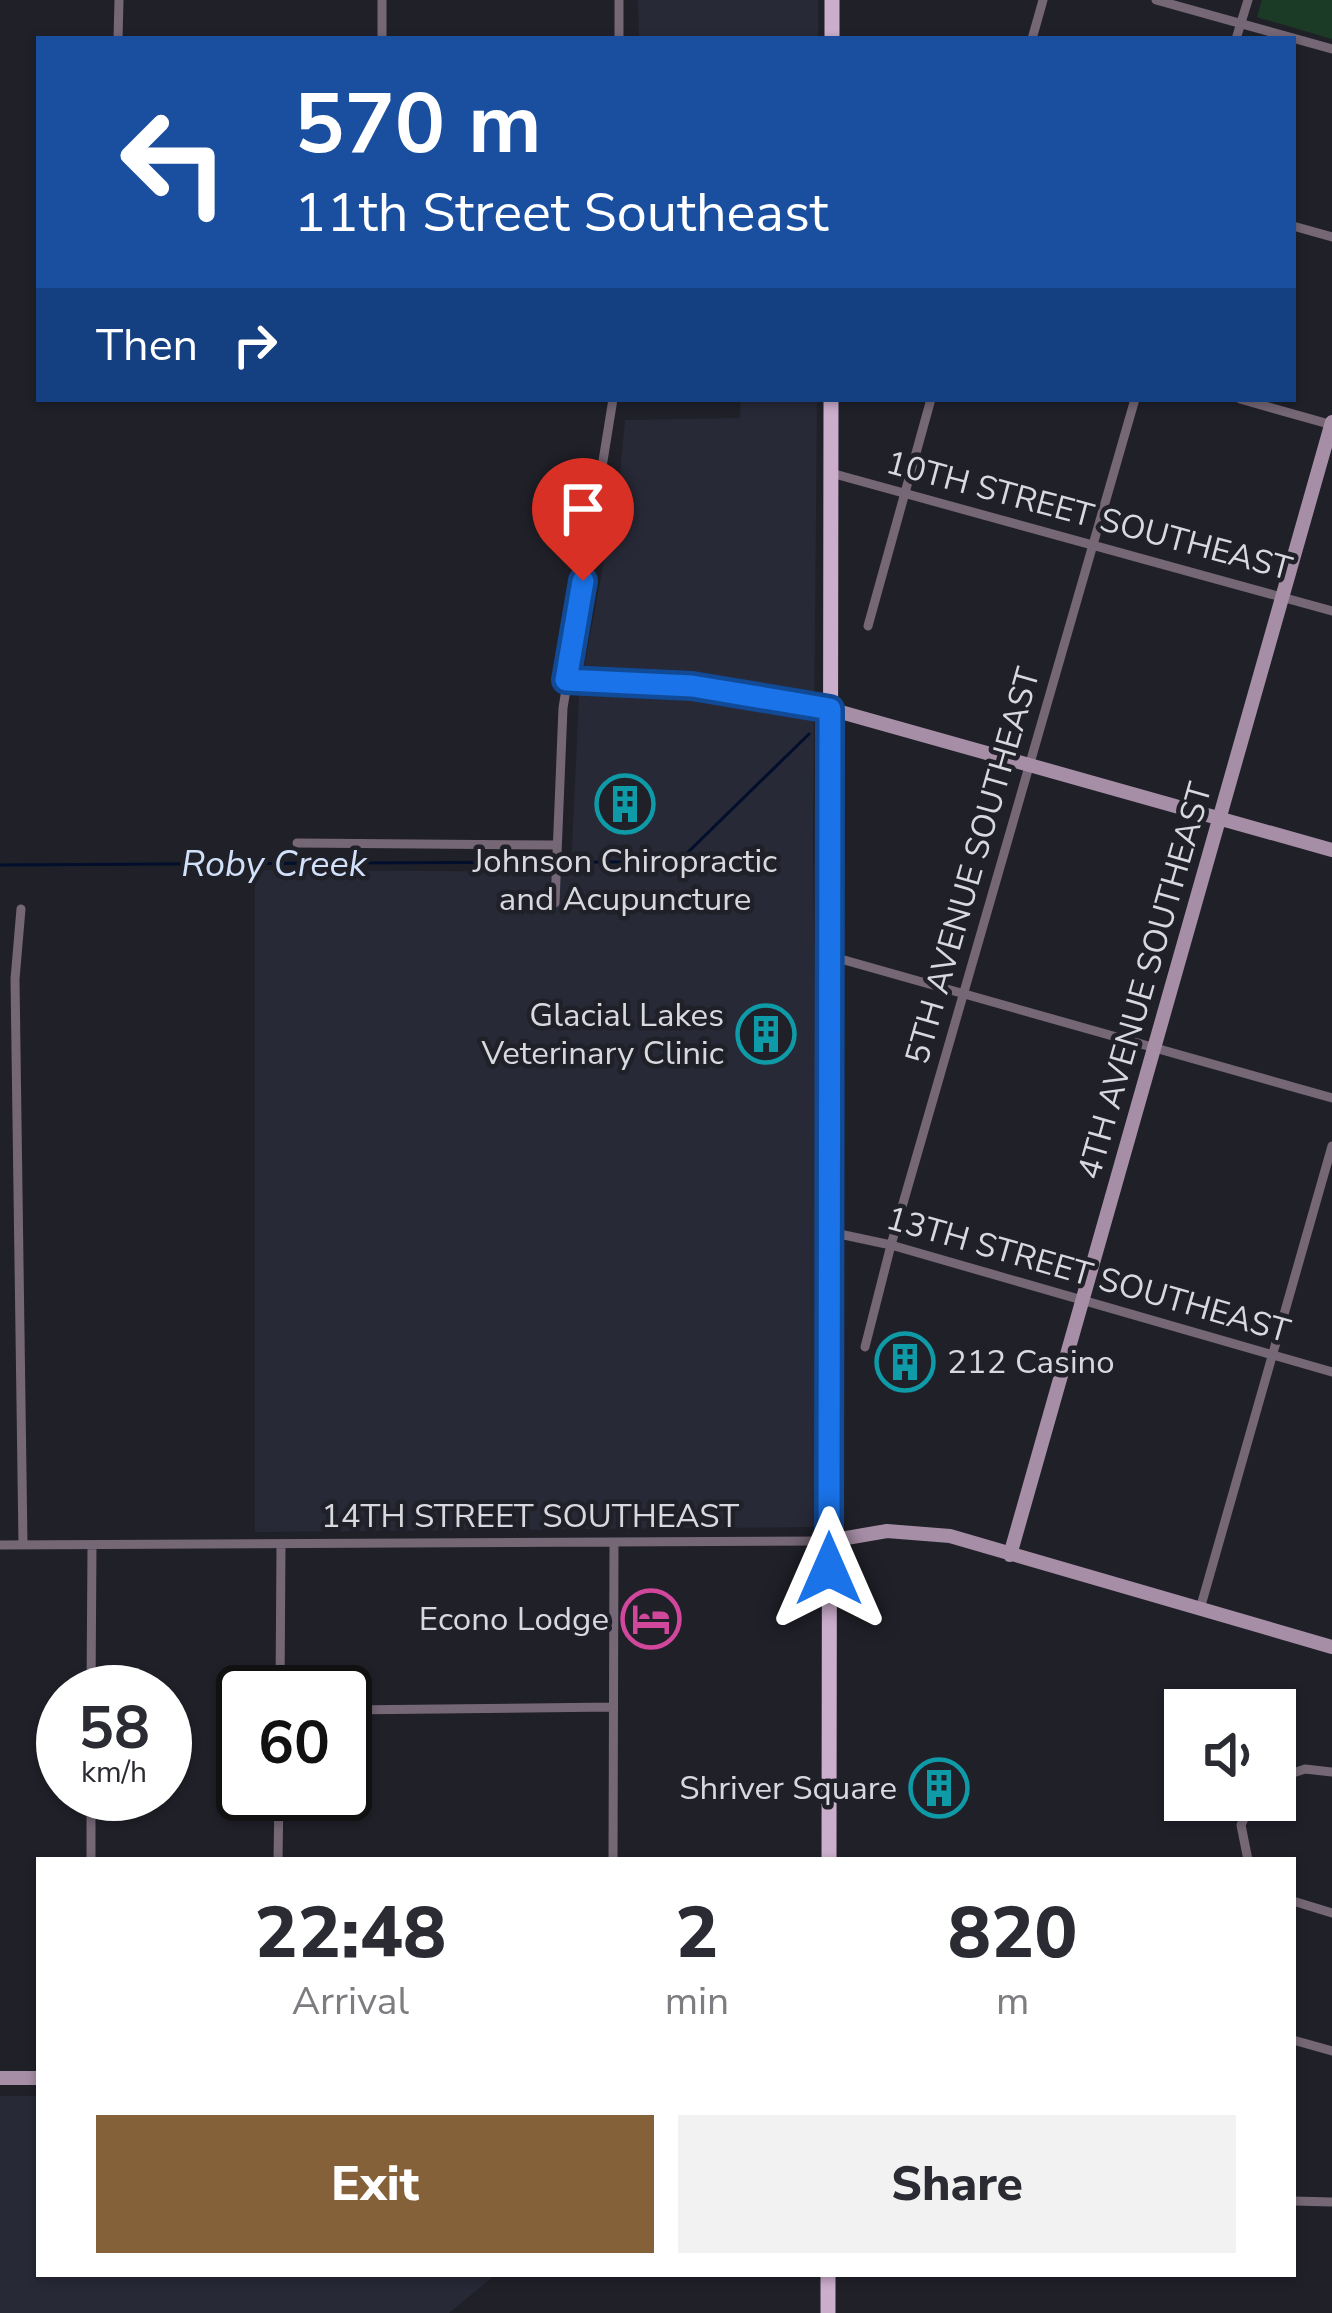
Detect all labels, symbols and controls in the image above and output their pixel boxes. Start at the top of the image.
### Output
text: 570 m [294,67,542,182]
icon: left [96,84,252,240]
text: 11th Street Southeast [294,176,829,250]
icon: right [222,312,288,378]
text: Then [96,315,198,376]
street label: 10TH STREET SOUTHEAST [881,440,1297,592]
pin [532,458,634,581]
icon: arrive [550,476,616,542]
street label: 5TH AVENUE SOUTHEAST [895,662,1051,1070]
building icon: Johnson Chiropractic and Acupuncture [594,773,656,835]
street label: 4TH AVENUE SOUTHEAST [1067,777,1223,1185]
place label: Johnson Chiropractic and Acupuncture [472,839,777,922]
water label: Roby Creek [181,840,368,889]
place label: Glacial Lakes Veterinary Clinic [480,993,724,1076]
building icon: Glacial Lakes Veterinary Clinic [735,1003,797,1065]
street label: 13TH STREET SOUTHEAST [881,1196,1295,1354]
building icon: 212 Casino [874,1331,936,1393]
place label: 212 Casino [947,1340,1115,1385]
street label: 14TH STREET SOUTHEAST [321,1494,739,1539]
position arrow [766,1506,892,1632]
hotel icon: Econo Lodge [620,1588,682,1650]
place label: Econo Lodge [419,1597,609,1642]
speed limit sign: 60 [216,1665,372,1821]
text: 58 [78,1687,150,1769]
map controls [1164,1689,1296,1821]
button: sound [1164,1689,1296,1821]
text: km/h [81,1752,147,1793]
building icon: Shriver Square [908,1757,970,1819]
place label: Shriver Square [679,1766,897,1811]
text: 22:48 [255,1884,446,1982]
text: 2 [675,1884,719,1982]
text: 820 [948,1884,1077,1982]
text: Arrival [292,1975,409,2028]
text: min [665,1975,729,2028]
text: m [996,1975,1029,2028]
button: Exit [96,2115,654,2253]
button: Share [678,2115,1236,2253]

